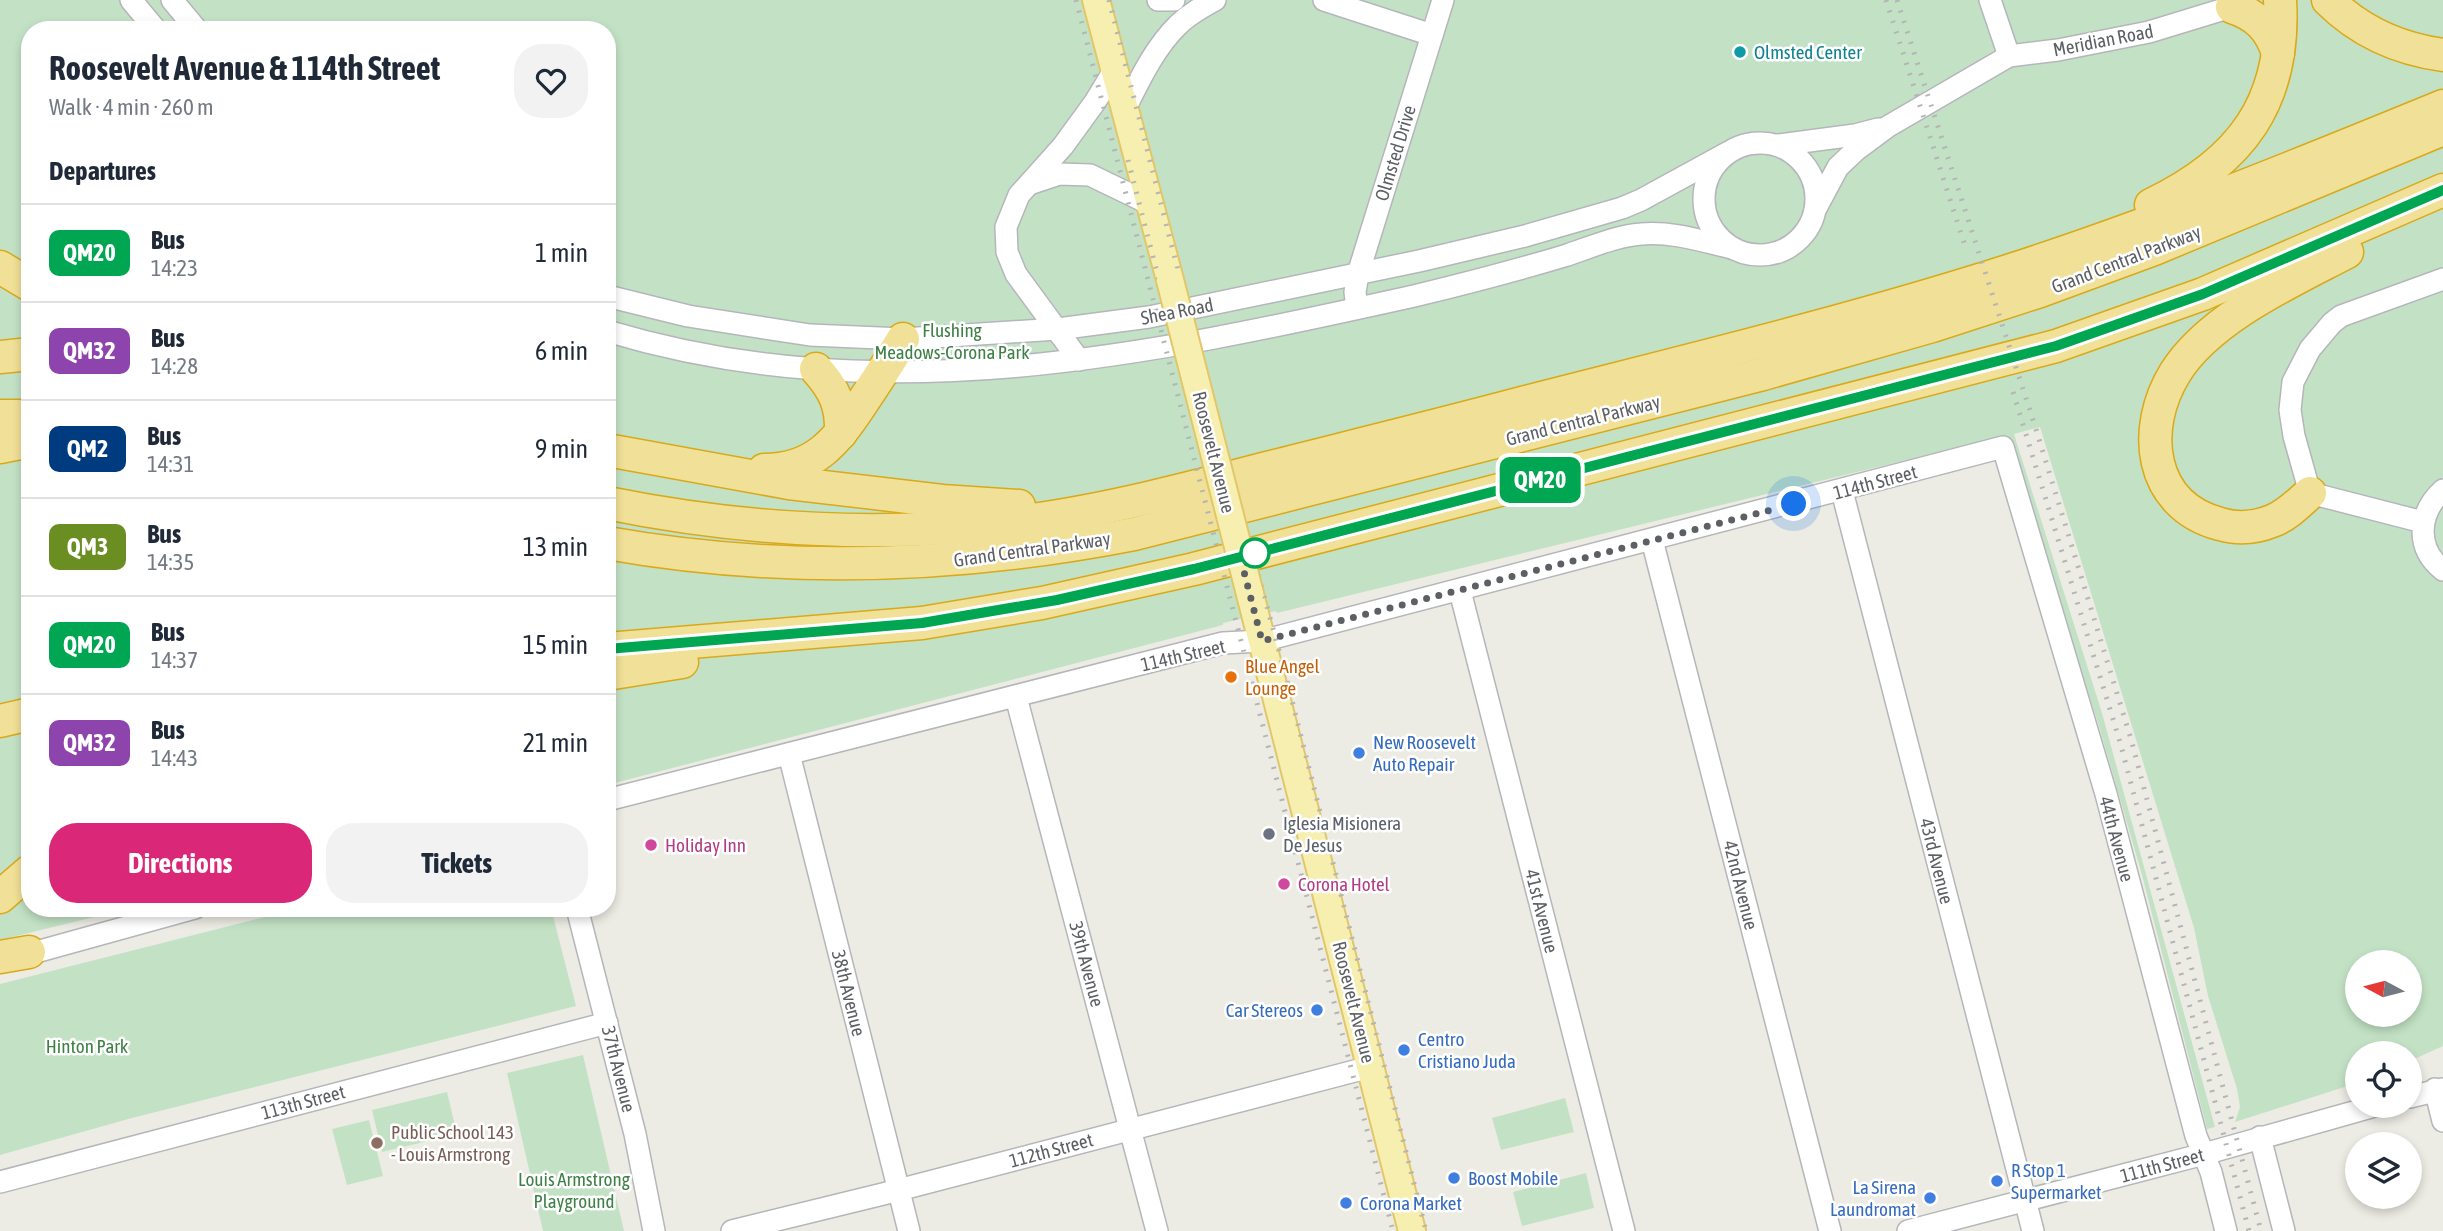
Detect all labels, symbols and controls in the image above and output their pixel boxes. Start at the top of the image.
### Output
street label: Meridian Road [2051,20,2155,60]
place label: Olmsted Center [1754,41,1862,63]
button: heart [514,44,588,118]
marker: Olmsted Center [1732,44,1748,60]
text: Roosevelt Avenue & 114th Street [49,49,440,87]
text: Walk · 4 min · 260 m [49,94,213,120]
street label: Olmsted Drive [1370,103,1420,203]
text: Departures [49,156,156,186]
street label: Grand Central Parkway [2048,220,2204,298]
text: Bus [151,225,185,255]
text: 1 min [535,238,588,268]
text: QM20 [63,239,116,266]
text: 14:23 [151,255,198,281]
street label: Shea Road [1139,293,1215,329]
park label: Flushing Meadows-Corona Park [874,319,1030,363]
text: Bus [151,323,185,353]
text: 6 min [535,336,588,366]
text: QM32 [63,337,116,364]
text: 14:28 [151,353,198,379]
street label: Roosevelt Avenue [1188,389,1240,515]
street label: Grand Central Parkway [1504,390,1663,450]
text: Bus [147,421,181,451]
text: 9 min [535,434,588,464]
text: QM2 [67,435,108,462]
text: 14:31 [147,451,194,477]
line badge: QM20 [1491,457,1589,503]
street label: 114th Street [1831,460,1919,504]
text: QM20 [1514,466,1566,493]
your location [1776,486,1811,521]
text: Bus [147,519,181,549]
street label: Grand Central Parkway [952,527,1112,571]
text: 13 min [523,532,588,562]
text: QM3 [67,533,108,560]
unlabelled marker [1240,538,1270,568]
text: 14:35 [147,549,194,575]
text: Bus [151,617,185,647]
text: 15 min [523,630,588,660]
text: QM20 [63,631,116,658]
street label: 114th Street [1139,635,1227,675]
text: 14:37 [151,647,198,673]
place label: Blue Angel Lounge [1245,655,1319,699]
marker: Blue Angel Lounge [1223,669,1239,685]
text: Bus [151,715,185,745]
text: 21 min [523,728,588,758]
text: QM32 [63,729,116,756]
place label: New Roosevelt Auto Repair [1373,731,1476,775]
text: 14:43 [151,745,198,771]
marker: New Roosevelt Auto Repair [1351,745,1367,761]
street label: 44th Avenue [2095,794,2139,884]
place label: Iglesia Misionera De Jesus [1283,812,1401,856]
street label: 43rd Avenue [1916,816,1958,906]
button: Directions [49,823,312,903]
button: Tickets [326,823,588,903]
marker: Iglesia Misionera De Jesus [1261,826,1277,842]
place label: Holiday Inn [665,834,746,856]
marker: Holiday Inn [643,837,659,853]
street label: 42nd Avenue [1719,838,1763,932]
street label: 41st Avenue [1521,867,1563,955]
place label: Corona Hotel [1298,873,1390,895]
marker: Corona Hotel [1276,876,1292,892]
street label: 39th Avenue [1065,919,1109,1009]
street label: Roosevelt Avenue [1328,939,1380,1065]
street label: 38th Avenue [828,948,870,1038]
north arrow [2345,950,2422,1027]
map controls [2345,950,2422,1209]
place label: Car Stereos [1226,999,1303,1021]
marker: Car Stereos [1309,1002,1325,1018]
street label: 37th Avenue [598,1024,640,1114]
place label: Centro Cristiano Juda [1418,1028,1516,1072]
park label: Hinton Park [46,1035,129,1057]
button: locate [2345,1041,2422,1118]
marker: Centro Cristiano Juda [1396,1042,1412,1058]
street label: 113th Street [259,1080,347,1124]
place label: Public School 143 - Louis Armstrong [391,1121,514,1165]
street label: 112th Street [1007,1128,1095,1172]
button: layers [2345,1132,2422,1209]
marker: Public School 143 - Louis Armstrong [369,1135,385,1151]
street label: 111th Street [2118,1143,2206,1187]
place label: R Stop 1 Supermarket [2011,1159,2102,1203]
place label: Boost Mobile [1468,1167,1558,1189]
park label: Louis Armstrong Playground [518,1168,631,1212]
marker: Boost Mobile [1446,1170,1462,1186]
marker: R Stop 1 Supermarket [1989,1173,2005,1189]
place label: La Sirena Laundromat [1830,1176,1916,1220]
marker: La Sirena Laundromat [1922,1190,1938,1206]
place label: Corona Market [1360,1192,1462,1214]
marker: Corona Market [1338,1195,1354,1211]

